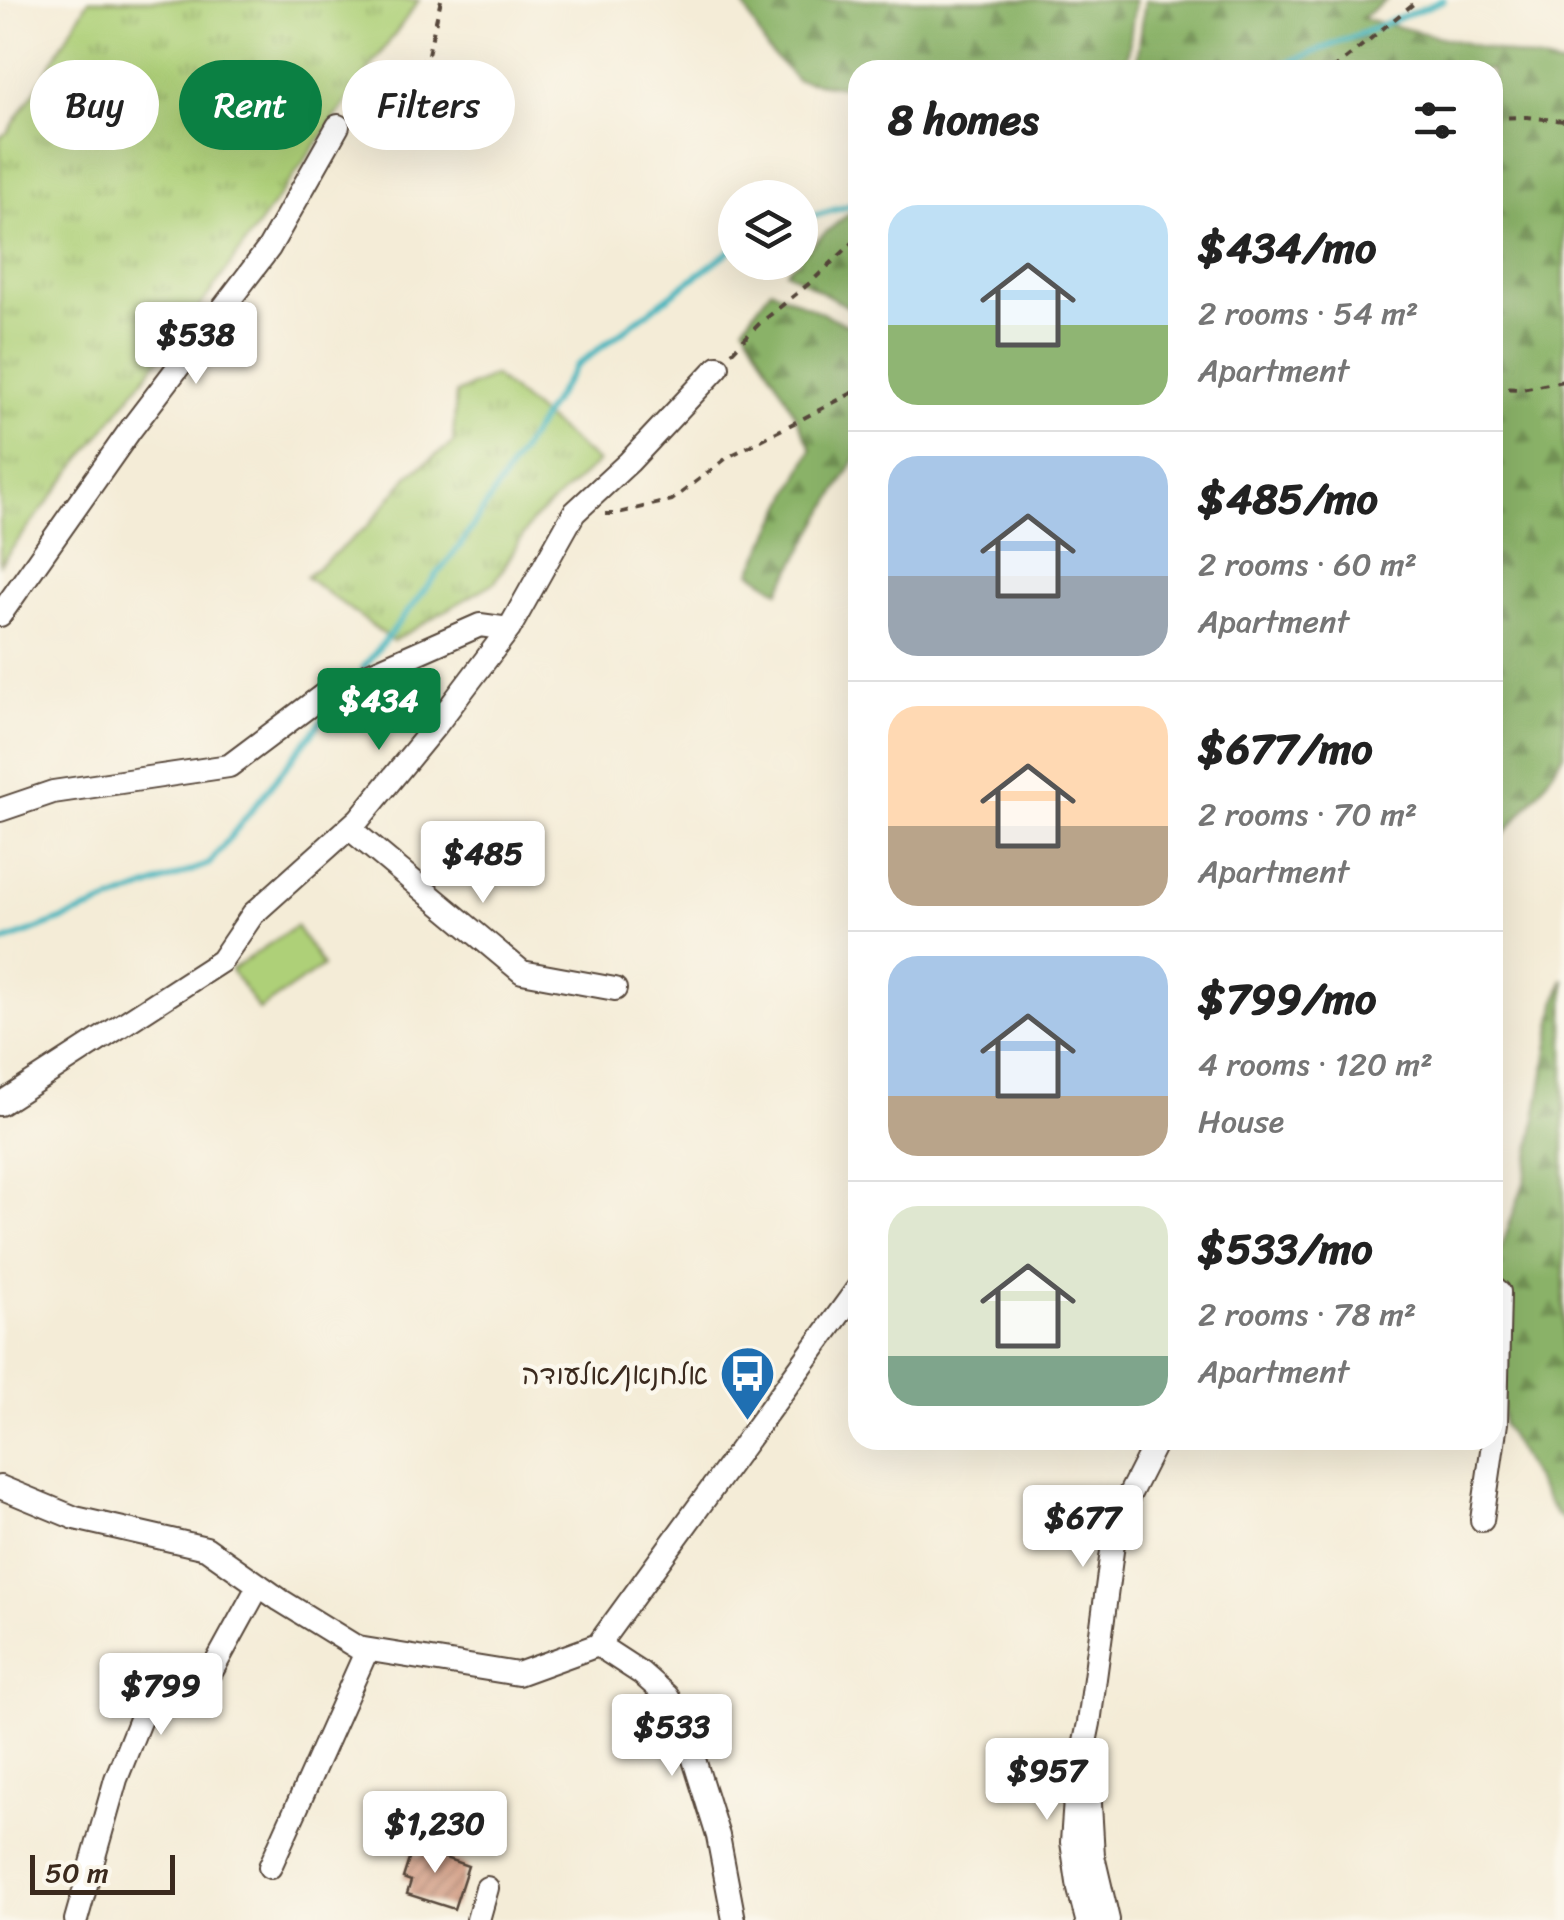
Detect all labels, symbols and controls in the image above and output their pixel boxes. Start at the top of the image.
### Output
chip: Buy [30,60,159,150]
chip: Rent [179,60,322,150]
chip: Filters [342,60,515,150]
text: 8 homes [888,83,1039,157]
icon: filters [1408,93,1463,148]
map controls [718,180,818,280]
button: layers [718,180,818,280]
text: $434/mo [1198,211,1376,285]
icon: home [968,245,1088,365]
text: 2 rooms · 54 m² [1198,285,1418,342]
pin: $538 [137,302,255,387]
text: $538 [157,306,235,363]
text: Apartment [1198,342,1349,399]
text: $485/mo [1198,462,1378,536]
icon: home [968,496,1088,616]
text: 2 rooms · 60 m² [1198,536,1417,593]
text: Apartment [1198,593,1349,650]
pin: $434 [320,668,438,753]
text: $434 [339,672,419,729]
text: $677/mo [1198,712,1373,786]
icon: home [968,746,1088,866]
text: 2 rooms · 70 m² [1198,786,1417,843]
pin: $485 [424,821,542,906]
text: $485 [443,825,523,882]
text: Apartment [1198,843,1349,900]
text: $799/mo [1198,962,1376,1036]
icon: home [968,996,1088,1116]
text: 4 rooms · 120 m² [1198,1036,1433,1093]
text: House [1198,1093,1284,1150]
text: $533/mo [1198,1212,1372,1286]
icon: home [968,1246,1088,1366]
text: 2 rooms · 78 m² [1198,1286,1416,1343]
text: Apartment [1198,1343,1349,1400]
bus stop icon: אלחנאן/אלעודה [717,1344,777,1423]
place label: אלחנאן/אלעודה [522,1350,708,1399]
pin: $677 [1024,1485,1142,1570]
text: $677 [1045,1489,1121,1546]
pin: $799 [102,1653,220,1738]
text: $799 [121,1657,201,1714]
pin: $533 [613,1694,731,1779]
text: $533 [634,1698,710,1755]
pin: $957 [988,1738,1106,1823]
text: $957 [1007,1742,1087,1799]
pin: $1,230 [354,1791,516,1876]
text: $1,230 [385,1795,485,1852]
text: 50 m [45,1848,109,1897]
scale bar [30,1850,175,1894]

